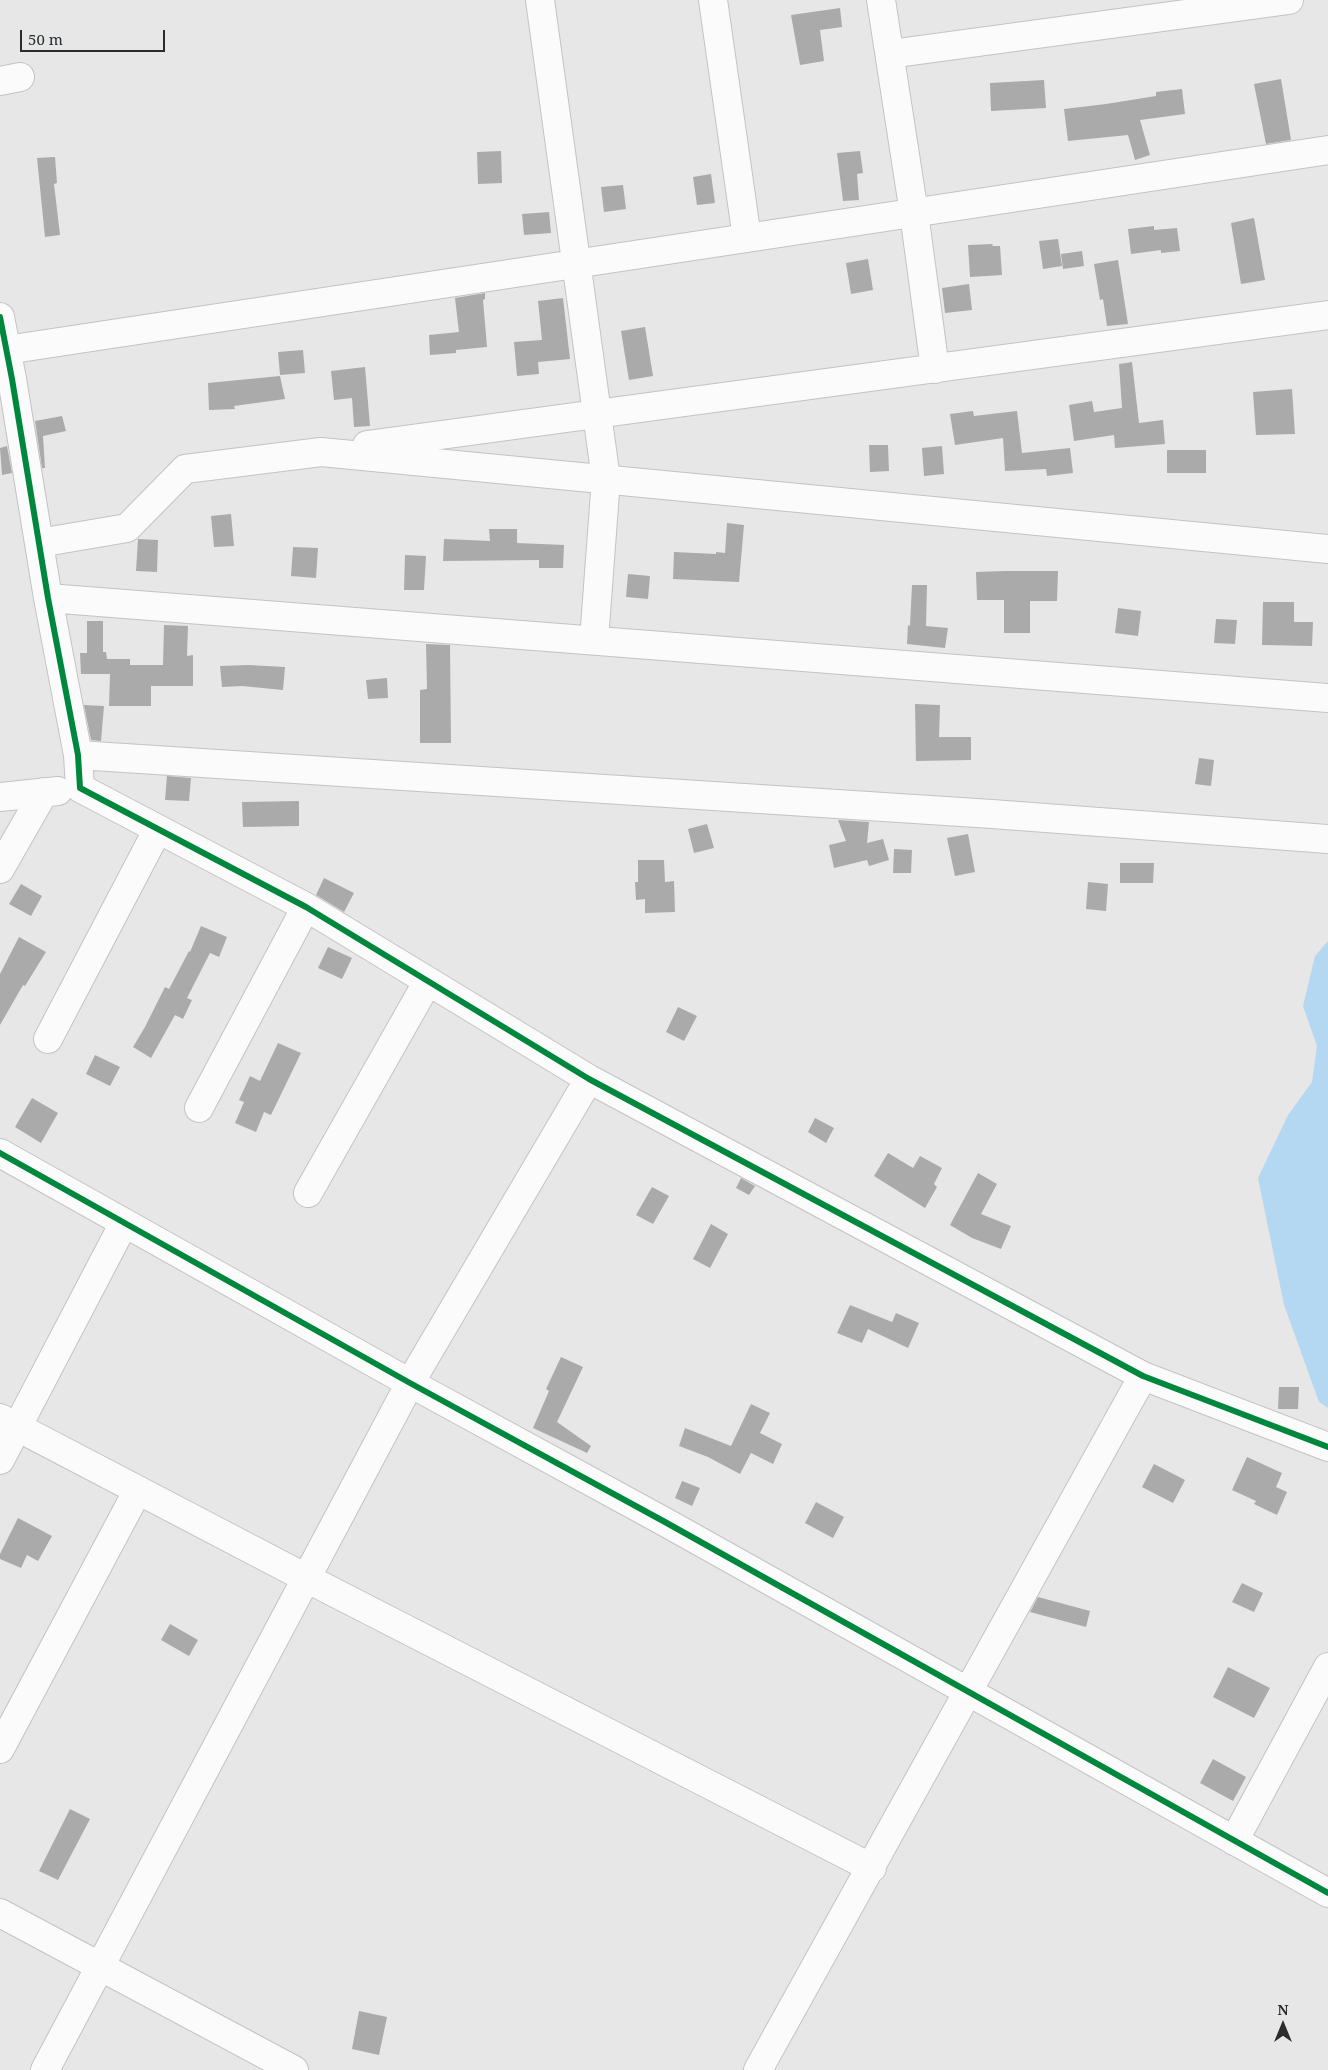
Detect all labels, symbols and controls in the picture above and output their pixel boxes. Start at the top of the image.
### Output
scale bar [22,20,168,52]
text: 50 m [28,29,63,49]
north arrow [1258,2000,1308,2050]
text: N [1277,2000,1289,2019]

